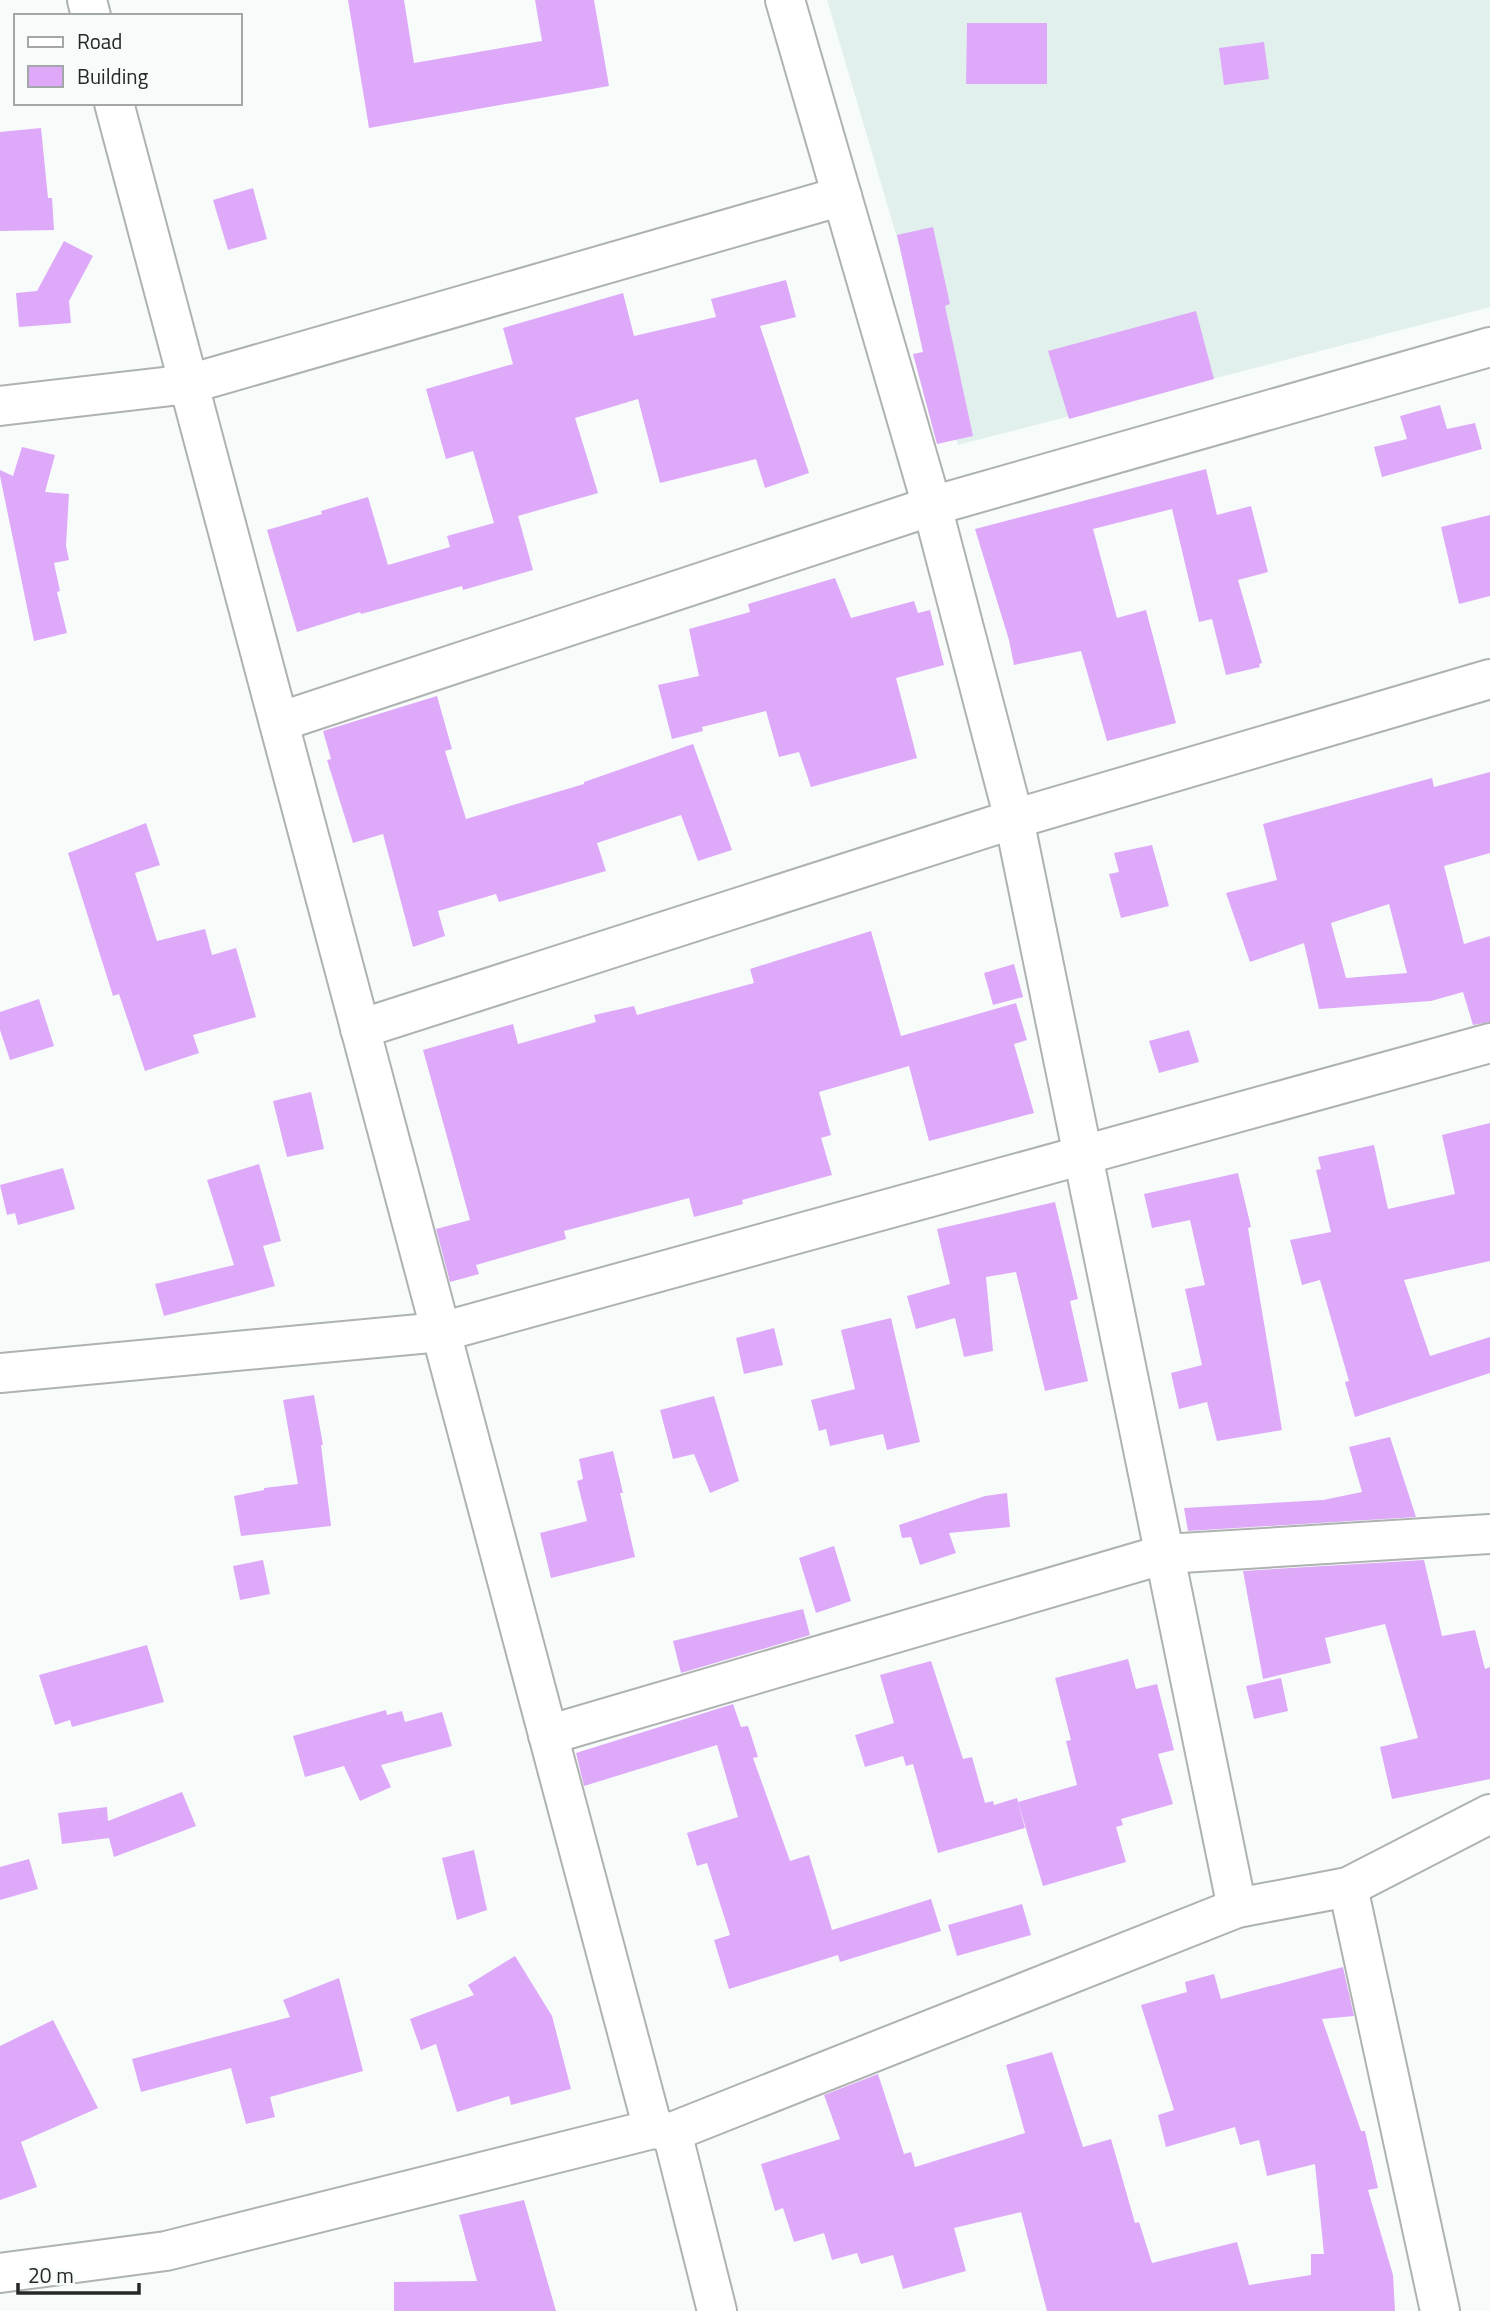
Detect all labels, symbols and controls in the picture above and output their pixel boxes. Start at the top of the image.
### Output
legend [14,14,242,105]
text: Road [77,25,122,57]
text: Building [77,60,149,92]
scale bar [18,2252,138,2296]
text: 20 m [28,2259,74,2291]

